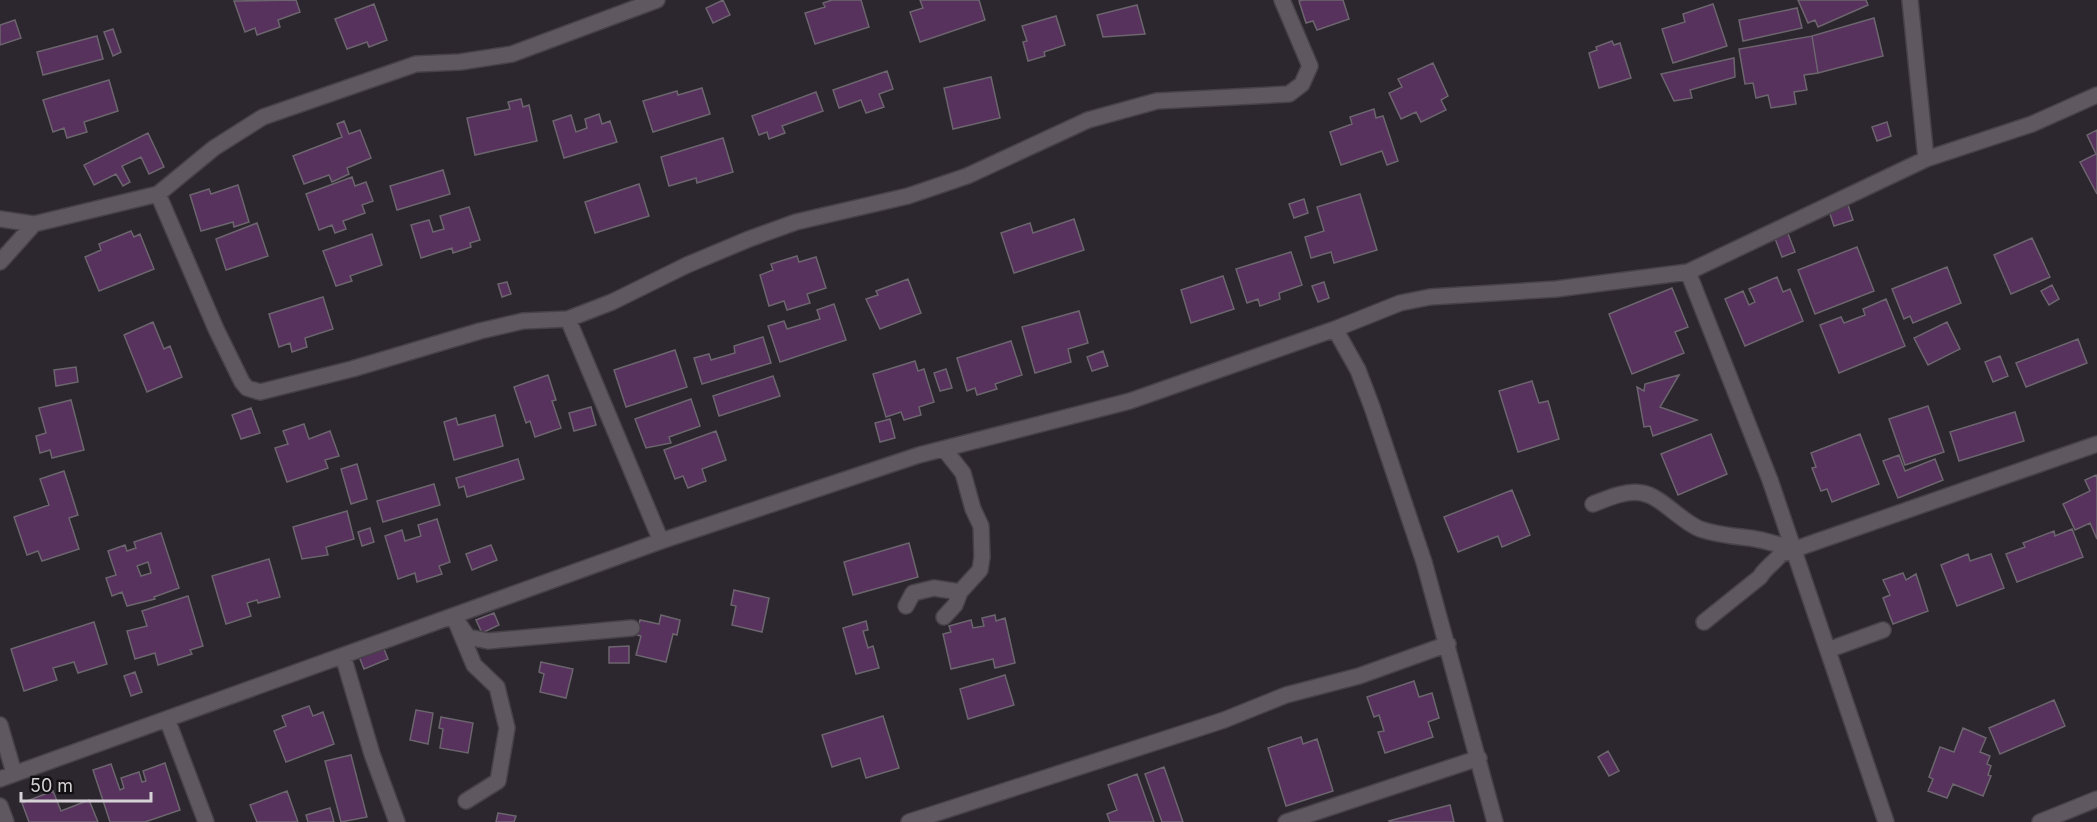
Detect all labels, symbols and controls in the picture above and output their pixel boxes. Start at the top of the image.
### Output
scale bar [21,765,152,803]
text: 50 m [30,775,73,796]

